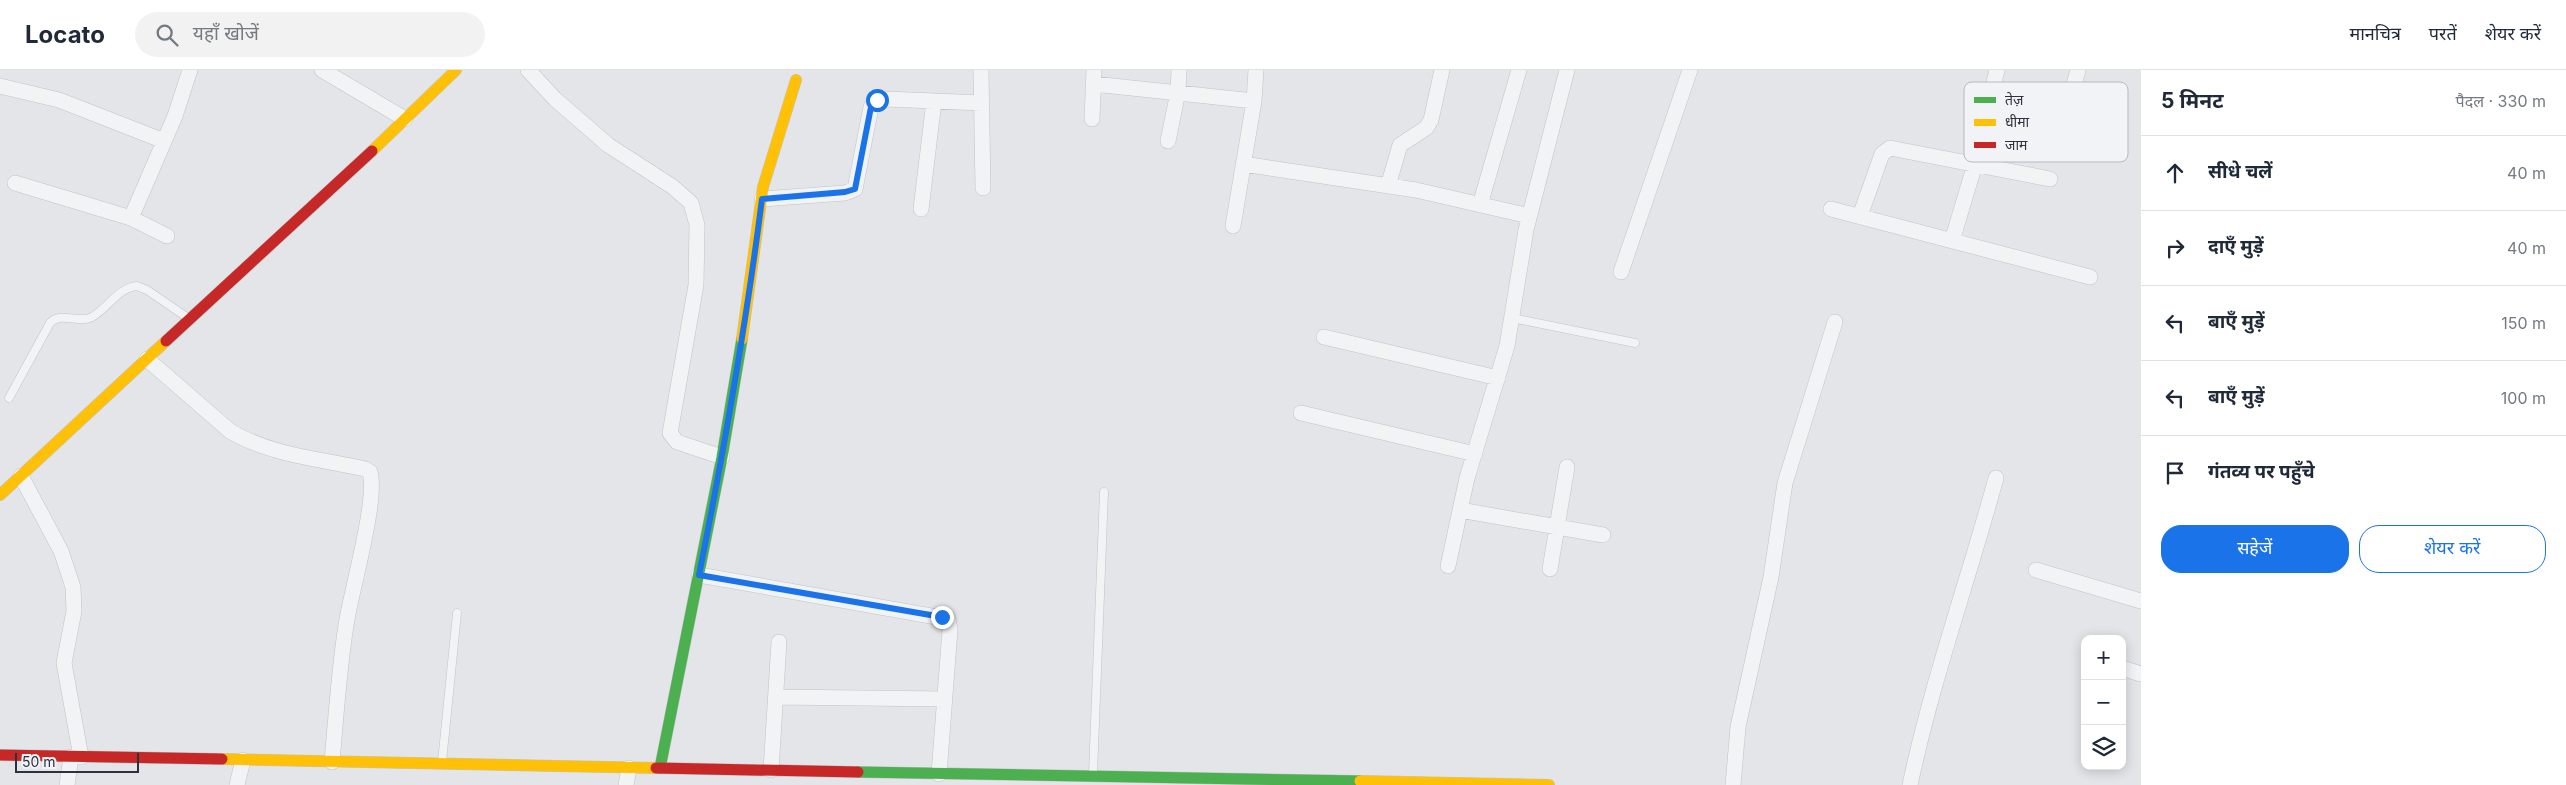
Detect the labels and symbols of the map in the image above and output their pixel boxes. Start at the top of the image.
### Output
legend [1964,82,2128,162]
route start [866,89,889,112]
text: तेज़ [2005,91,2024,108]
text: धीमा [2005,113,2030,130]
text: जाम [2005,136,2028,153]
route end [931,606,954,629]
scale bar [15,750,139,773]

